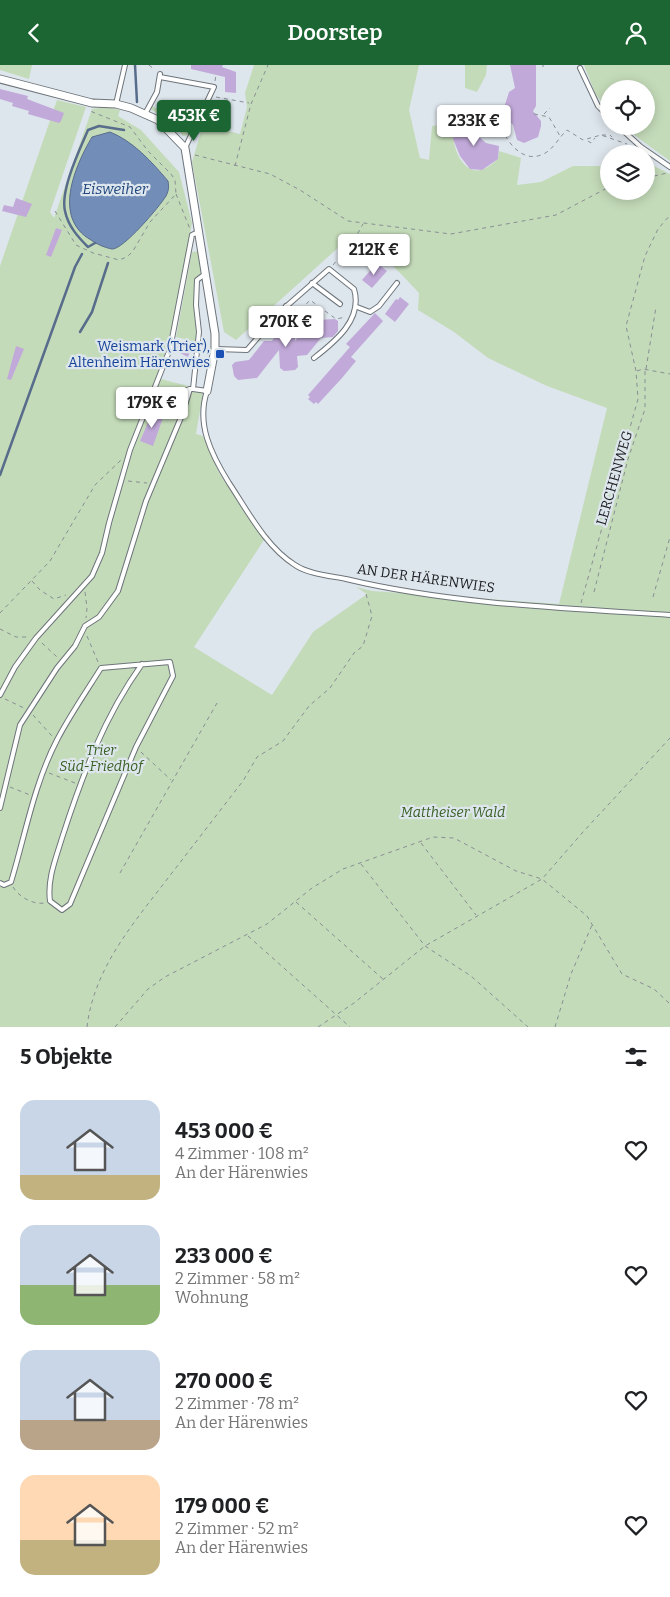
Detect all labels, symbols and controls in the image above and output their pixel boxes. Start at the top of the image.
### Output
icon: back [20,19,48,47]
text: Doorstep [288,19,382,46]
icon: person [622,19,650,47]
map controls [600,80,655,200]
button: locate [600,80,655,135]
pin: 453K € [153,99,235,142]
pin: 233K € [433,104,515,147]
text: 453K € [168,106,220,125]
text: 233K € [448,111,500,130]
button: layers [600,145,655,200]
water label: Eisweiher [82,180,149,198]
pin: 212K € [333,233,415,276]
text: 212K € [349,240,399,259]
pin: 270K € [245,305,327,348]
text: 270K € [260,312,312,331]
place label: Weismark (Trier), Altenheim Härenwies [68,338,210,371]
marker: Weismark (Trier), Altenheim Härenwies [214,348,226,360]
pin: 179K € [111,387,193,429]
text: 179K € [127,393,177,412]
street label: LERCHENWEG [593,429,636,527]
street label: AN DER HÄRENWIES [356,560,496,597]
park label: Trier Süd-Friedhof [59,742,145,775]
park label: Mattheiser Wald [401,804,505,821]
icon: filters [622,1043,650,1071]
text: 5 Objekte [20,1044,112,1070]
text: 453 000 € [175,1118,273,1144]
icon: home [60,1120,120,1180]
icon: heart [622,1136,650,1164]
text: 4 Zimmer · 108 m² [175,1144,309,1163]
text: An der Härenwies [175,1163,308,1182]
text: 233 000 € [175,1243,273,1269]
icon: home [60,1245,120,1305]
icon: heart [622,1261,650,1289]
text: 2 Zimmer · 58 m² [175,1269,300,1288]
text: Wohnung [175,1288,248,1307]
text: 270 000 € [175,1368,273,1394]
icon: home [60,1370,120,1430]
icon: heart [622,1386,650,1414]
text: 2 Zimmer · 78 m² [175,1394,299,1413]
text: An der Härenwies [175,1413,308,1432]
text: 179 000 € [175,1493,270,1519]
icon: home [60,1495,120,1555]
icon: heart [622,1511,650,1539]
text: 2 Zimmer · 52 m² [175,1519,299,1538]
text: An der Härenwies [175,1538,308,1557]

